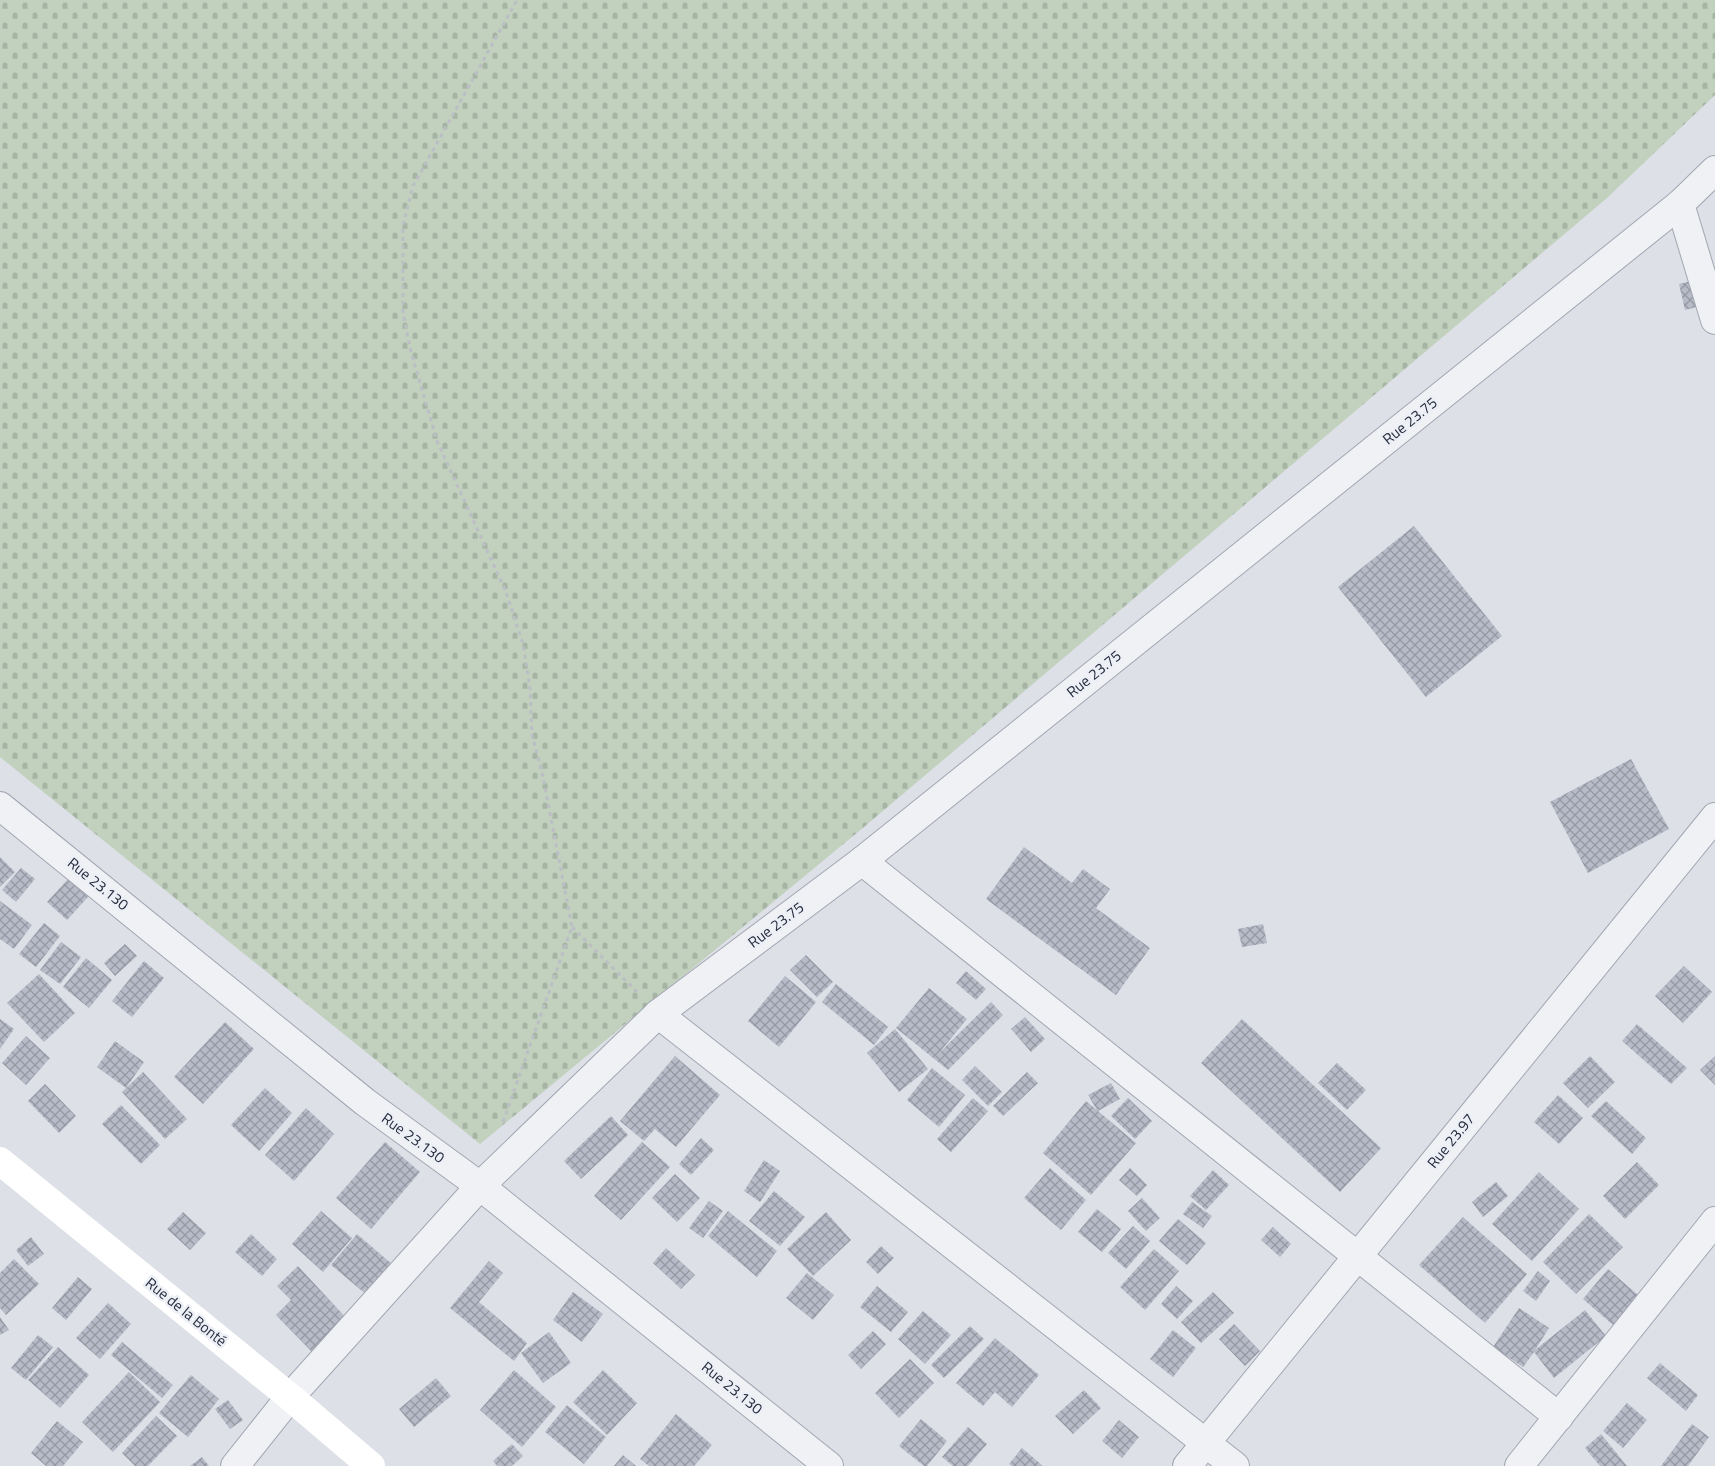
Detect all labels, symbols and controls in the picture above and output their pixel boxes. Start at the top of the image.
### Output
street label: Rue 23.75 [1377,391,1442,450]
street label: Rue 23.75 [1061,644,1126,703]
street label: Rue 23.130 [63,852,134,916]
street label: Rue 23.75 [743,896,809,953]
street label: Rue 23.130 [377,1107,450,1168]
street label: Rue 23.97 [1421,1108,1480,1173]
street label: Rue de la Bonté [141,1271,232,1352]
street label: Rue 23.130 [697,1356,768,1420]

